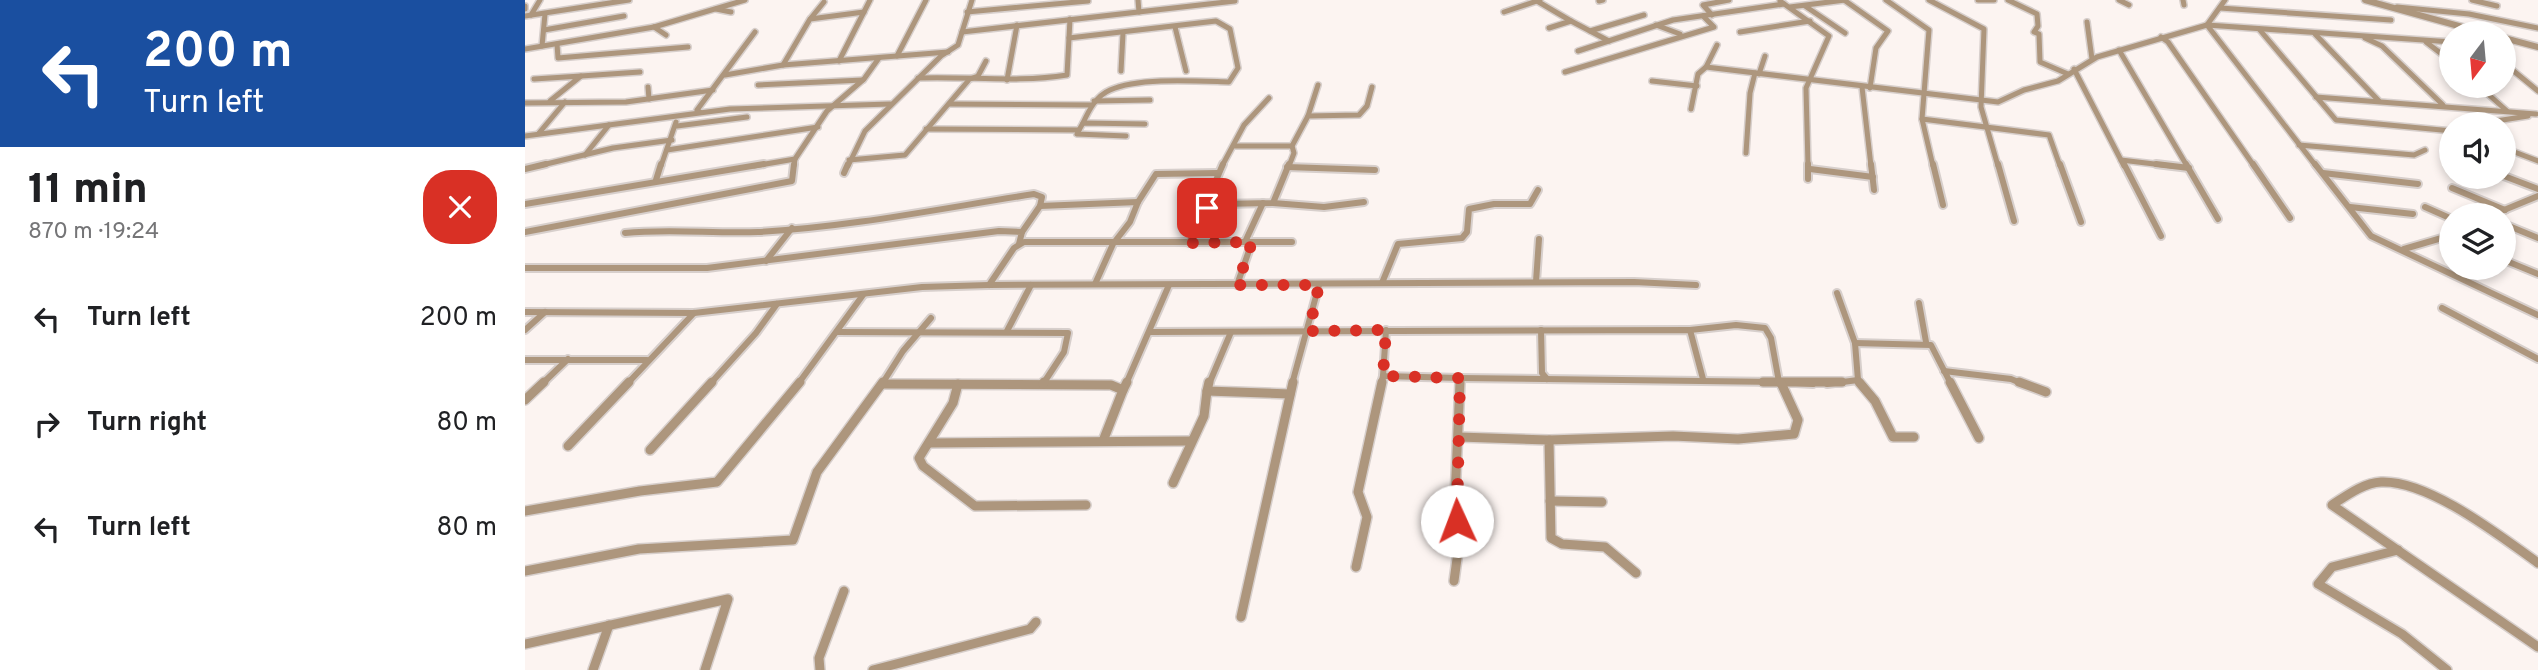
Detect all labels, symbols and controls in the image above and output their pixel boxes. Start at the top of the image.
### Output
north arrow [2439,21,2517,98]
map controls [2439,21,2516,280]
text: 200 m [143,23,293,85]
icon: left [28,28,119,119]
text: Turn left [143,84,264,124]
button: sound [2439,112,2516,189]
text: 11 min [28,165,148,218]
button: close [423,170,497,244]
pin [1177,178,1237,238]
icon: arrive [1188,189,1226,227]
button: layers [2439,203,2516,280]
text: 870 m · 19:24 [28,218,159,247]
icon: left [28,300,66,338]
text: Turn left [87,302,191,335]
text: 200 m [420,302,497,335]
icon: right [28,405,66,443]
text: Turn right [87,407,207,440]
text: 80 m [437,407,497,440]
position arrow [1420,484,1494,558]
icon: left [28,510,66,548]
text: Turn left [87,512,191,545]
text: 80 m [437,512,497,545]

